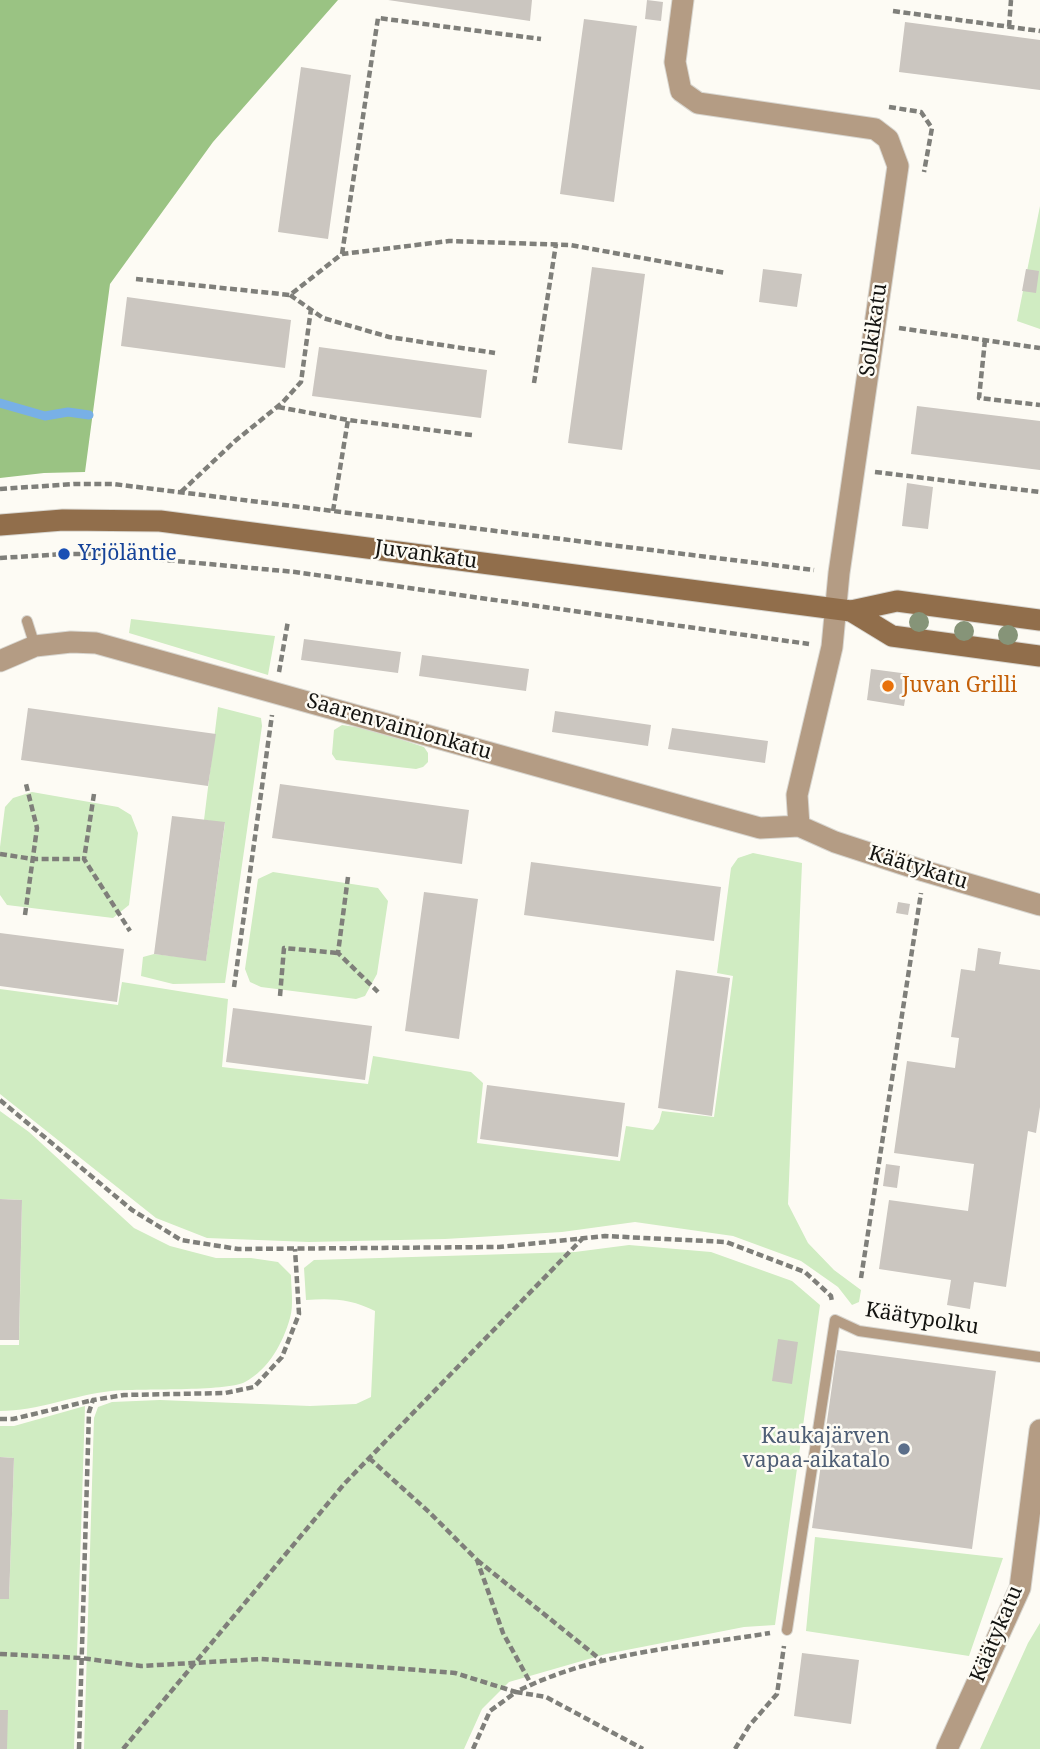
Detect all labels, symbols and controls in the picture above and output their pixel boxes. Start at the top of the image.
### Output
street label: Solkikatu [855,282,893,378]
street label: Juvankatu [373,535,479,575]
place label: Yrjöläntie [78,541,177,567]
marker: Yrjöläntie [56,546,72,562]
place label: Juvan Grilli [902,673,1017,699]
marker: Juvan Grilli [880,678,896,694]
street label: Saarenvainionkatu [304,689,494,765]
street label: Käätykatu [865,841,971,895]
street label: Käätypolku [863,1298,981,1340]
place label: Kaukajärven vapaa-aikatalo [742,1424,890,1474]
marker: Kaukajärven vapaa-aikatalo [896,1441,912,1457]
street label: Käätykatu [965,1582,1029,1686]

